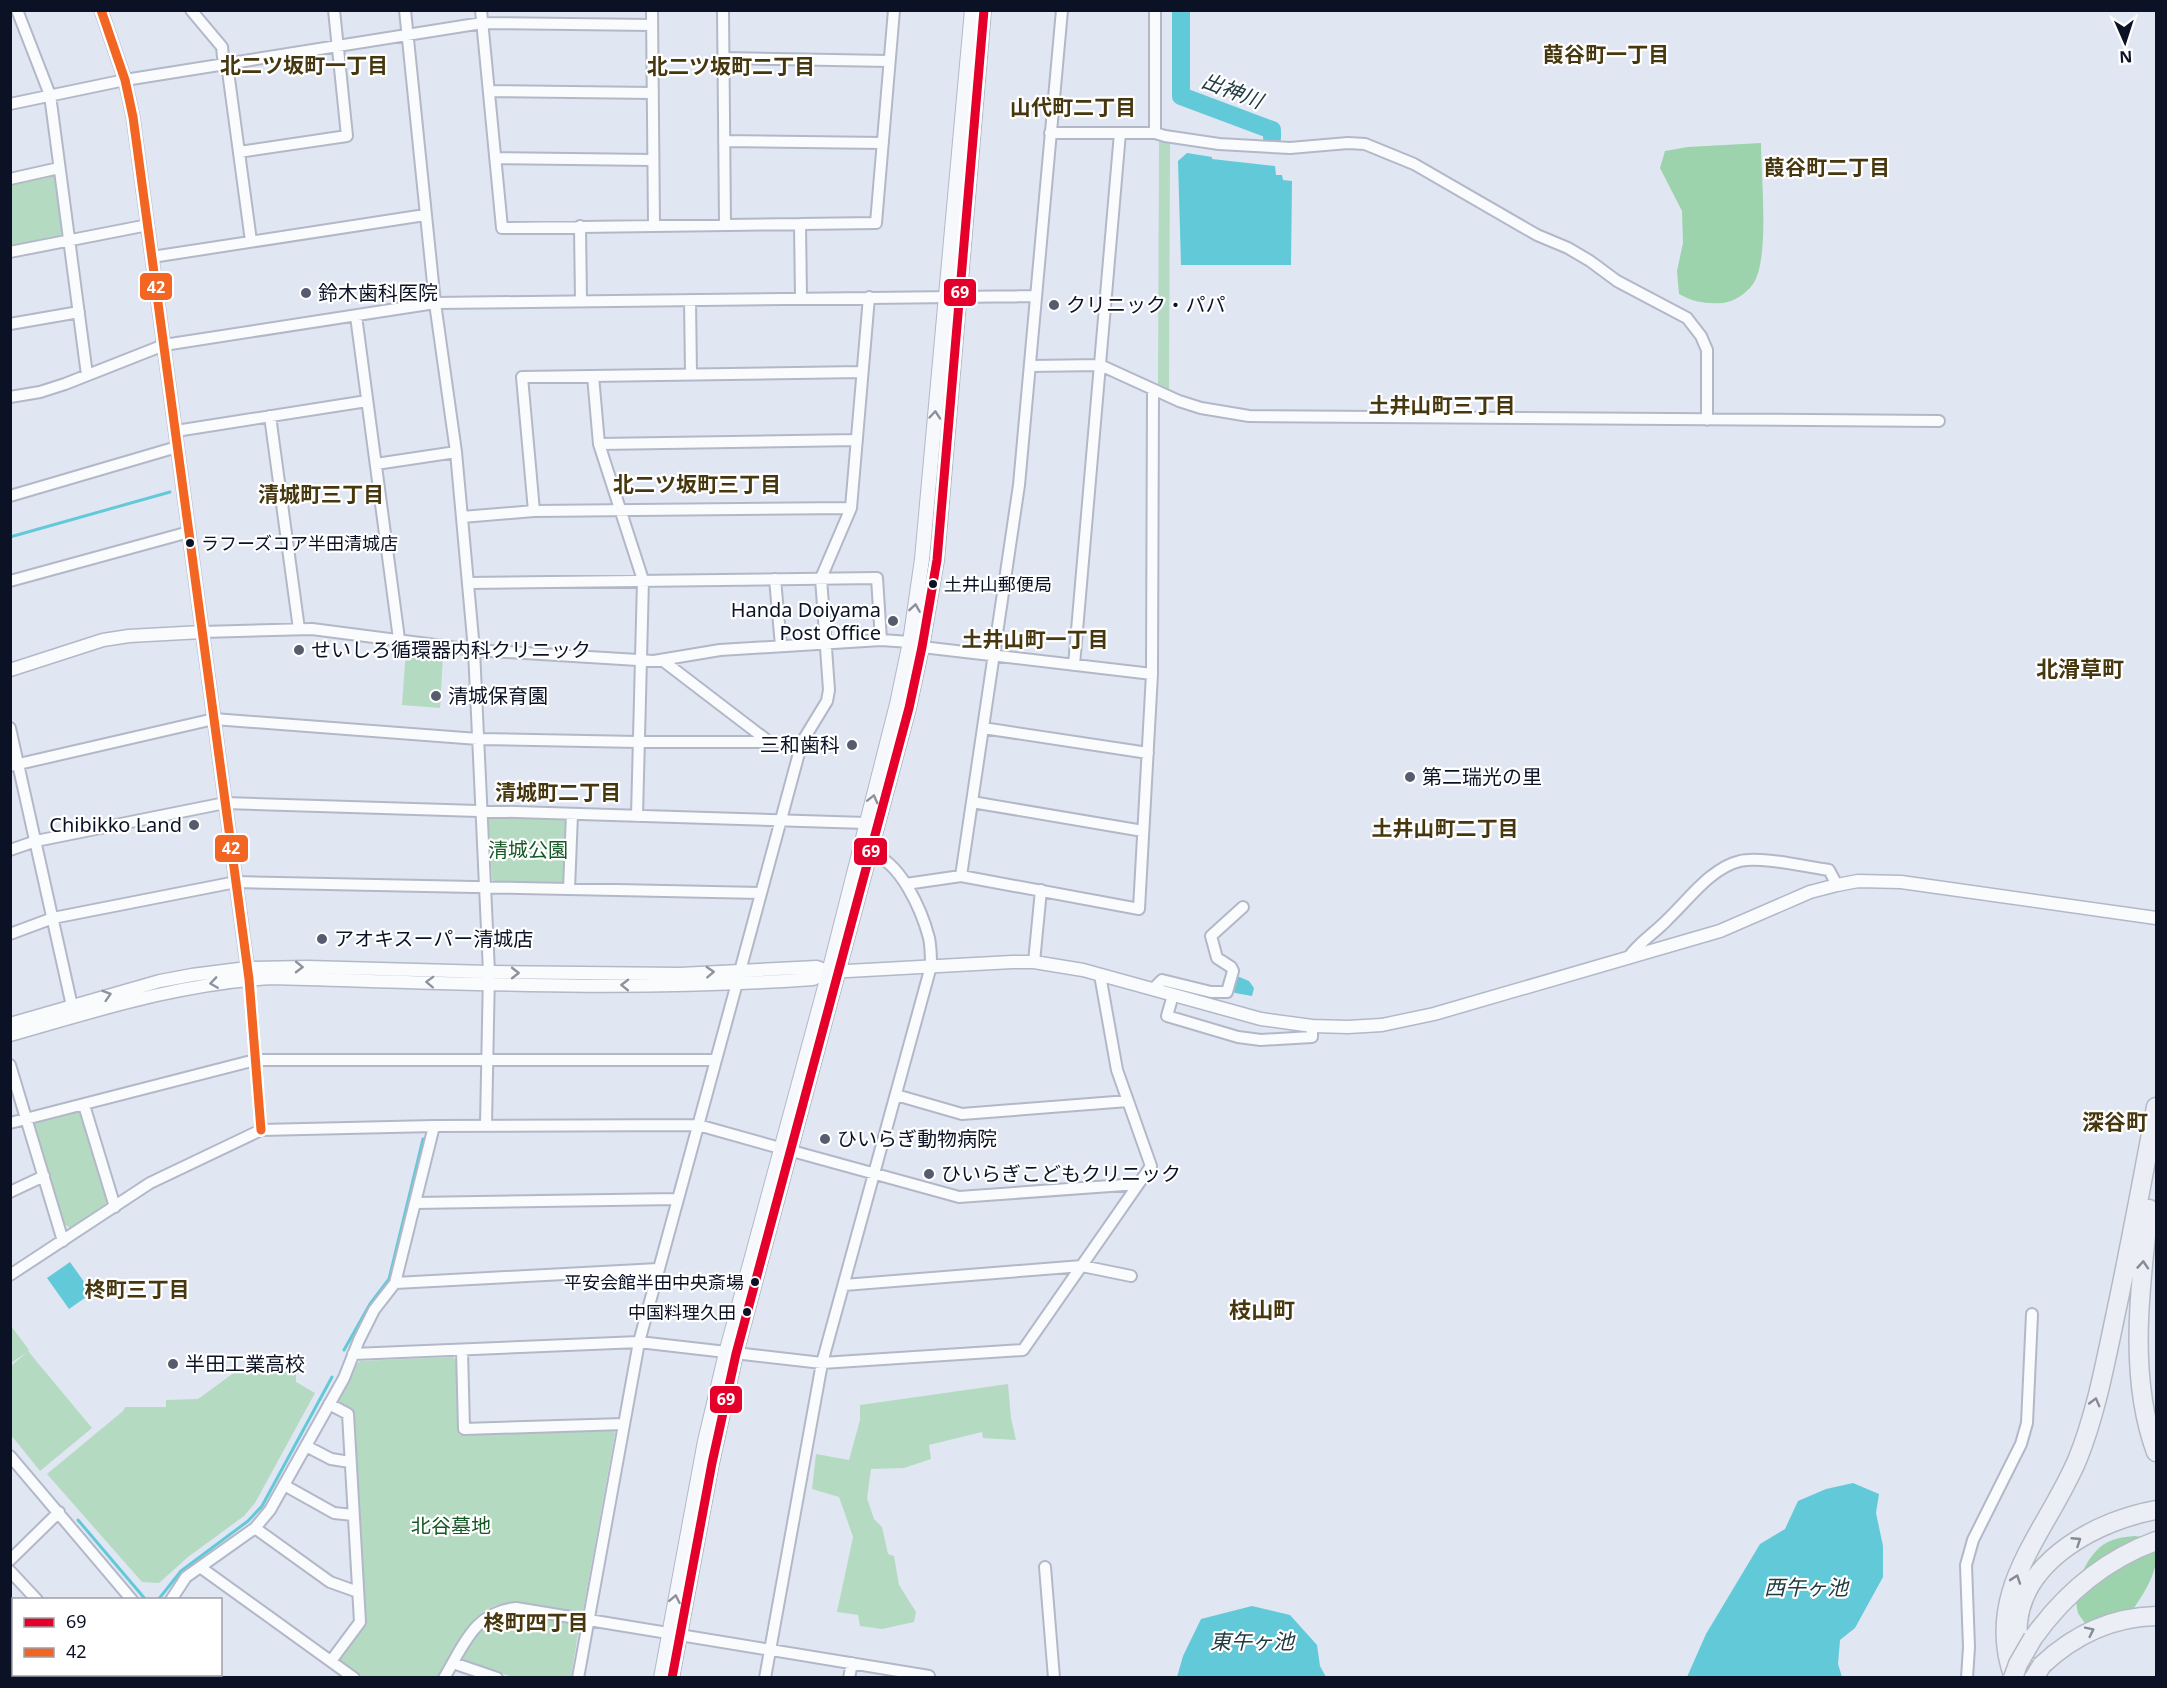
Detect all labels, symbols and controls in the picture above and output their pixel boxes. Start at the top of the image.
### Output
north arrow [2095,12,2155,72]
district label: 葭谷町一丁目 [1543,40,1669,68]
text: N [2119,46,2133,68]
district label: 北二ツ坂町一丁目 [220,51,388,79]
district label: 北二ツ坂町二丁目 [647,52,815,80]
water label: 出神川 [1198,66,1269,115]
district label: 山代町二丁目 [1010,93,1136,121]
district label: 葭谷町二丁目 [1764,153,1890,181]
line badge: 42 [139,272,173,301]
text: 42 [147,276,165,298]
line badge: 69 [943,278,977,307]
place label: 鈴木歯科医院 [318,279,438,306]
text: 69 [951,281,969,303]
marker: 鈴木歯科医院 [299,286,313,300]
place label: クリニック・パパ [1066,291,1226,318]
marker: クリニック・パパ [1047,298,1061,312]
district label: 土井山町三丁目 [1369,391,1516,419]
one-way arrow [928,410,941,419]
district label: 北二ツ坂町三丁目 [613,470,781,498]
district label: 清城町三丁目 [258,480,384,508]
place label: ラフーズコア半田清城店 [201,531,398,555]
marker: ラフーズコア半田清城店 [184,537,196,549]
place label: 土井山郵便局 [944,572,1052,596]
marker: 土井山郵便局 [927,578,939,590]
place label: Handa Doiyama Post Office [731,596,881,646]
one-way arrow [909,604,921,613]
marker: Handa Doiyama Post Office [886,614,900,628]
district label: 土井山町一丁目 [962,625,1109,653]
place label: せいしろ循環器内科クリニック [311,636,591,663]
marker: せいしろ循環器内科クリニック [292,643,306,657]
district label: 北滑草町 [2036,653,2124,683]
place label: 清城保育園 [448,682,548,709]
marker: 清城保育園 [429,689,443,703]
place label: 三和歯科 [760,731,840,758]
marker: 三和歯科 [845,738,859,752]
place label: 第二瑞光の里 [1422,763,1542,790]
marker: 第二瑞光の里 [1403,770,1417,784]
district label: 清城町二丁目 [495,778,621,806]
one-way arrow [865,794,878,804]
place label: Chibikko Land [49,811,182,838]
district label: 土井山町二丁目 [1372,814,1519,842]
marker: Chibikko Land [187,818,201,832]
line badge: 42 [214,834,249,863]
park label: 清城公園 [488,836,568,863]
text: 42 [222,837,240,859]
line badge: 69 [853,837,888,866]
text: 69 [862,840,880,862]
place label: アオキスーパー清城店 [334,925,533,952]
marker: アオキスーパー清城店 [315,932,329,946]
one-way arrow [294,961,303,973]
one-way arrow [705,966,714,979]
one-way arrow [510,967,519,979]
one-way arrow [426,976,435,989]
one-way arrow [210,977,219,989]
one-way arrow [621,979,630,991]
one-way arrow [101,990,112,1002]
district label: 深谷町 [2082,1106,2148,1136]
place label: ひいらぎ動物病院 [837,1125,997,1152]
marker: ひいらぎ動物病院 [818,1132,832,1146]
place label: ひいらぎこどもクリニック [941,1160,1181,1187]
marker: ひいらぎこどもクリニック [922,1167,936,1181]
one-way arrow [2137,1260,2150,1269]
place label: 平安会館半田中央斎場 [564,1270,744,1294]
district label: 柊町三丁目 [85,1275,190,1303]
marker: 平安会館半田中央斎場 [749,1276,761,1288]
district label: 枝山町 [1229,1294,1295,1324]
place label: 中国料理久田 [628,1300,736,1324]
marker: 中国料理久田 [741,1306,753,1318]
place label: 半田工業高校 [185,1350,305,1377]
marker: 半田工業高校 [166,1357,180,1371]
line badge: 69 [709,1385,743,1414]
text: 69 [717,1388,735,1410]
one-way arrow [2088,1398,2101,1408]
park label: 北谷墓地 [411,1512,491,1539]
one-way arrow [2070,1537,2081,1548]
water label: 西午ヶ池 [1764,1573,1850,1601]
one-way arrow [2009,1574,2021,1585]
one-way arrow [668,1595,681,1605]
legend [12,1598,222,1676]
district label: 柊町四丁目 [484,1608,589,1636]
text: 69 [66,1609,87,1633]
water label: 東午ヶ池 [1210,1627,1296,1655]
one-way arrow [2083,1627,2094,1639]
text: 42 [66,1639,87,1663]

